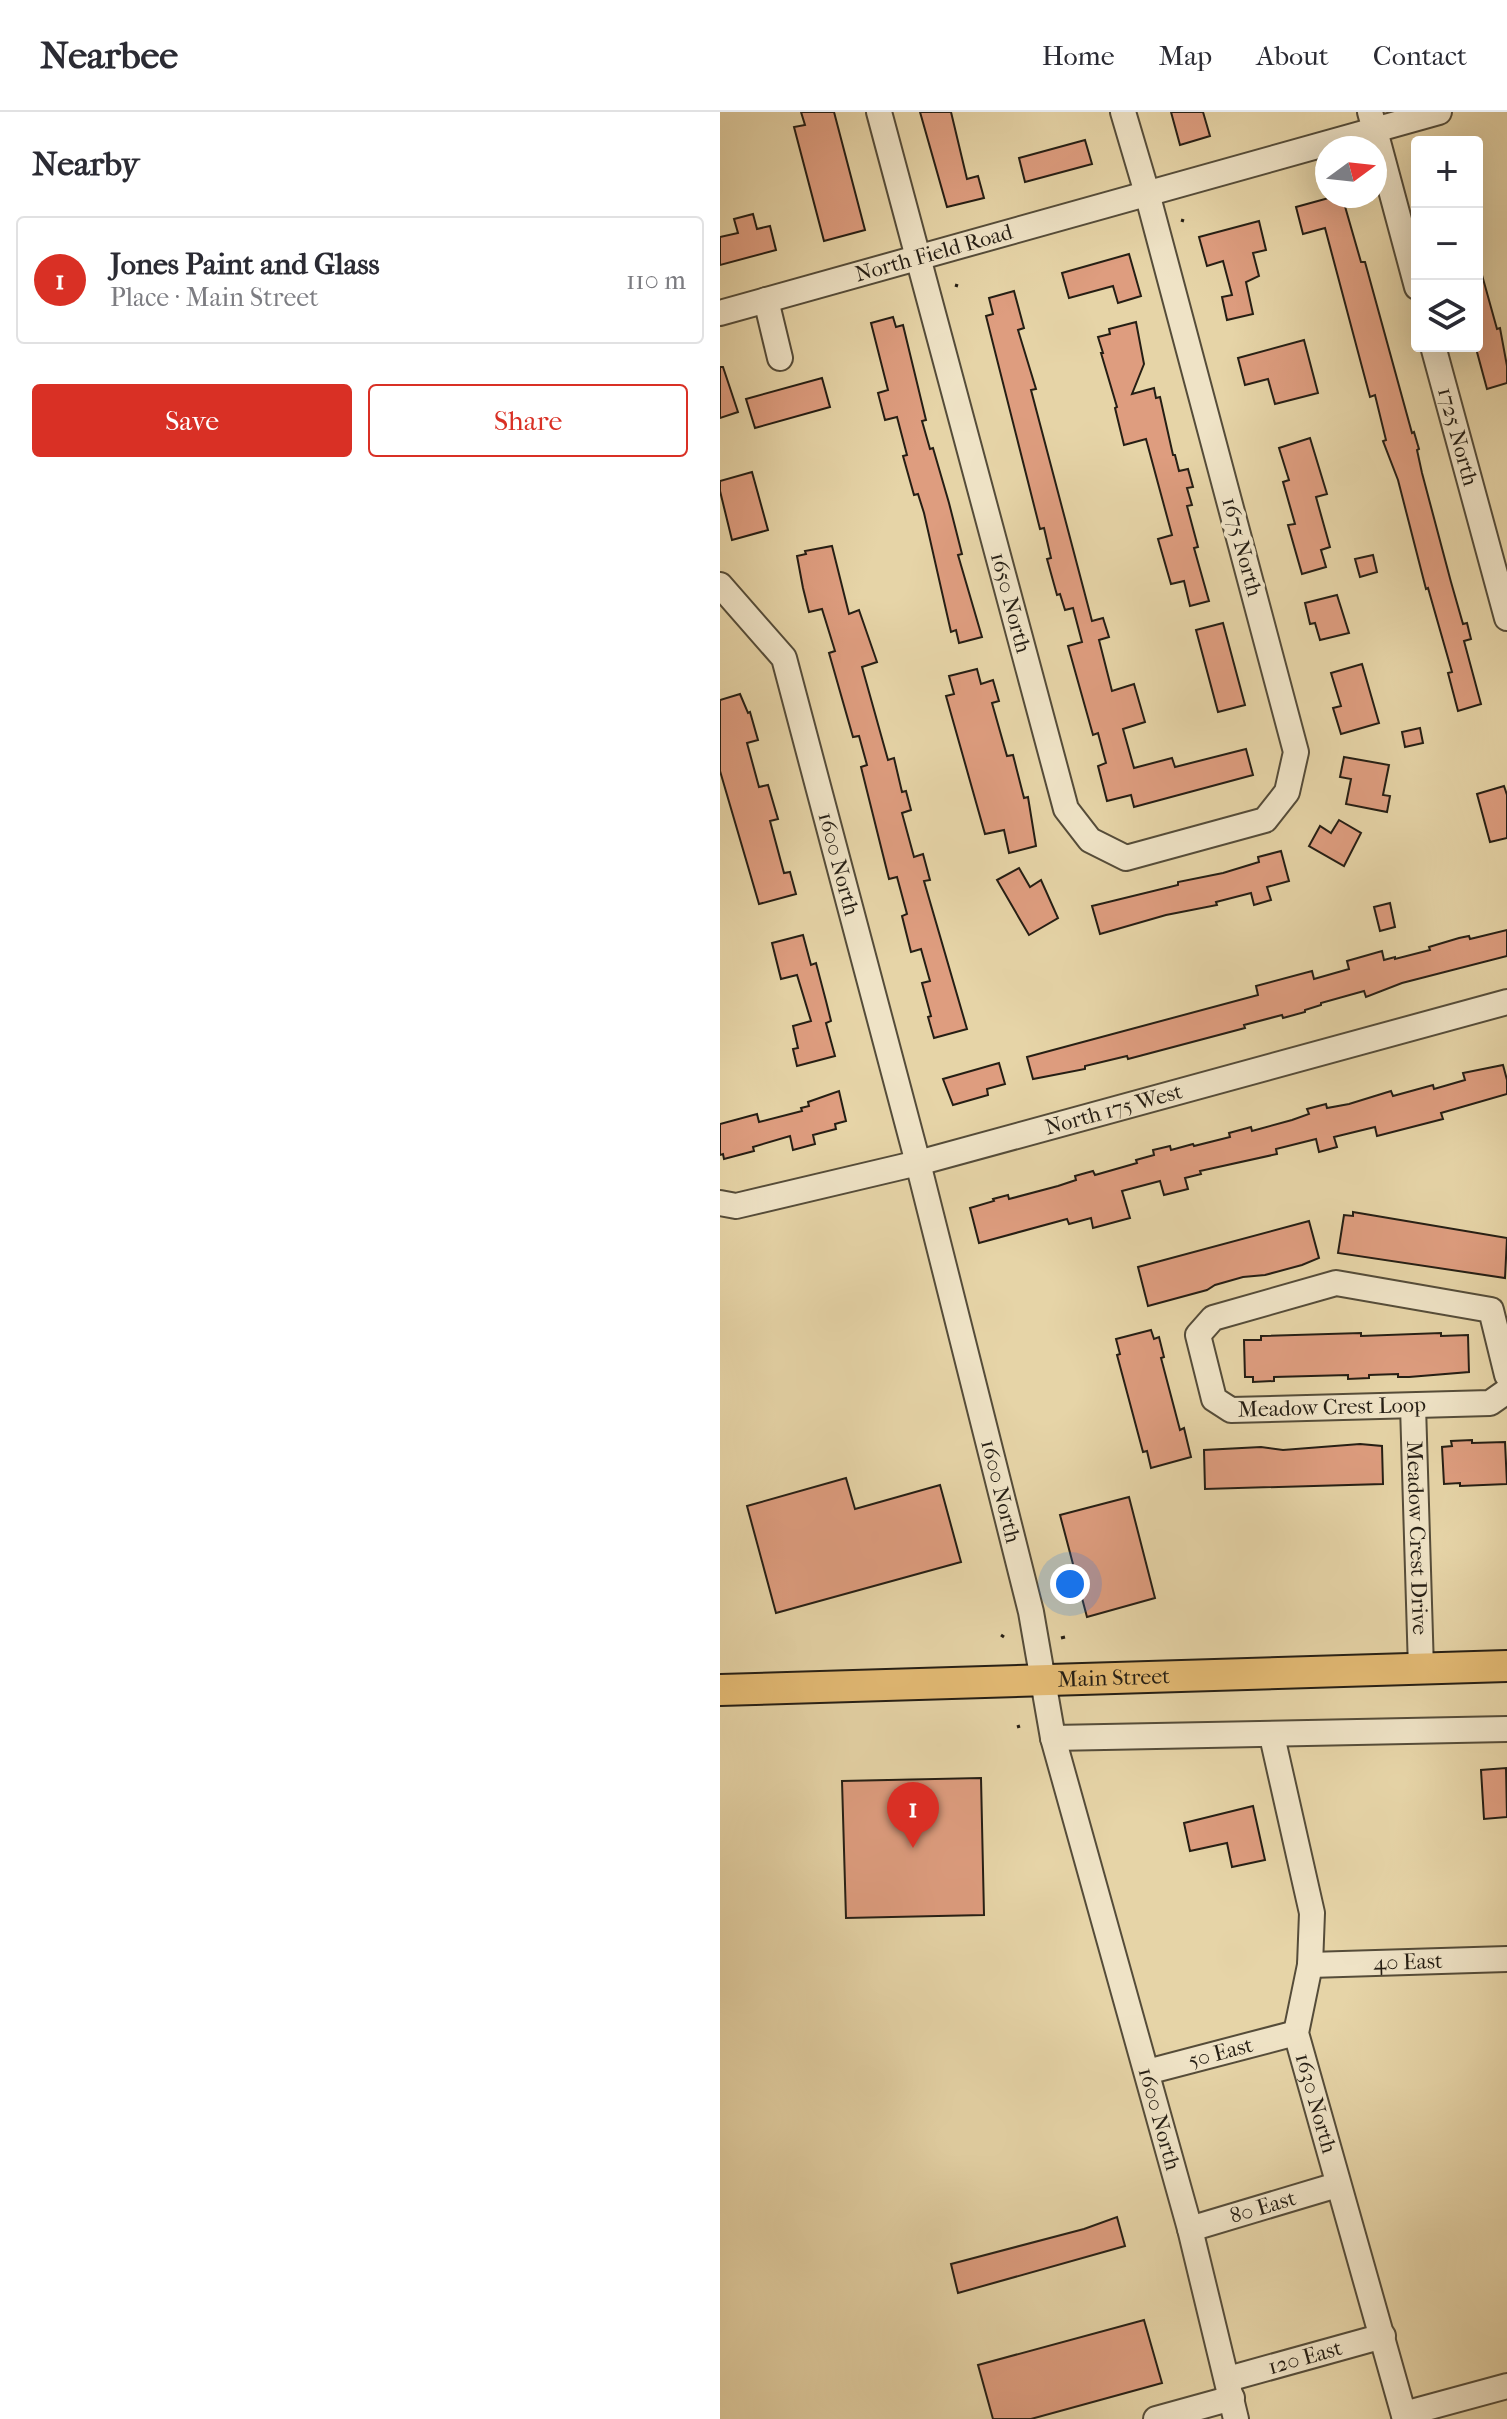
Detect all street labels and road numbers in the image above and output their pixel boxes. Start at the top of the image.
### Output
street label: North Field Road [852,219,1016,288]
street label: 1725 North [1432,385,1484,489]
street label: 1675 North [1216,495,1268,600]
street label: 1650 North [985,550,1037,656]
street label: 1600 North [812,809,865,919]
street label: North 175 West [1042,1078,1185,1141]
street label: Meadow Crest Loop [1238,1392,1426,1423]
street label: 1600 North [975,1437,1026,1546]
street label: Meadow Crest Drive [1401,1441,1433,1635]
street label: Main Street [1057,1663,1171,1693]
street label: 40 East [1373,1948,1443,1976]
street label: 50 East [1185,2032,1256,2074]
street label: 1630 North [1289,2050,1342,2157]
street label: 1600 North [1133,2065,1186,2174]
street label: 80 East [1227,2185,1299,2229]
street label: 120 East [1265,2335,1345,2380]

